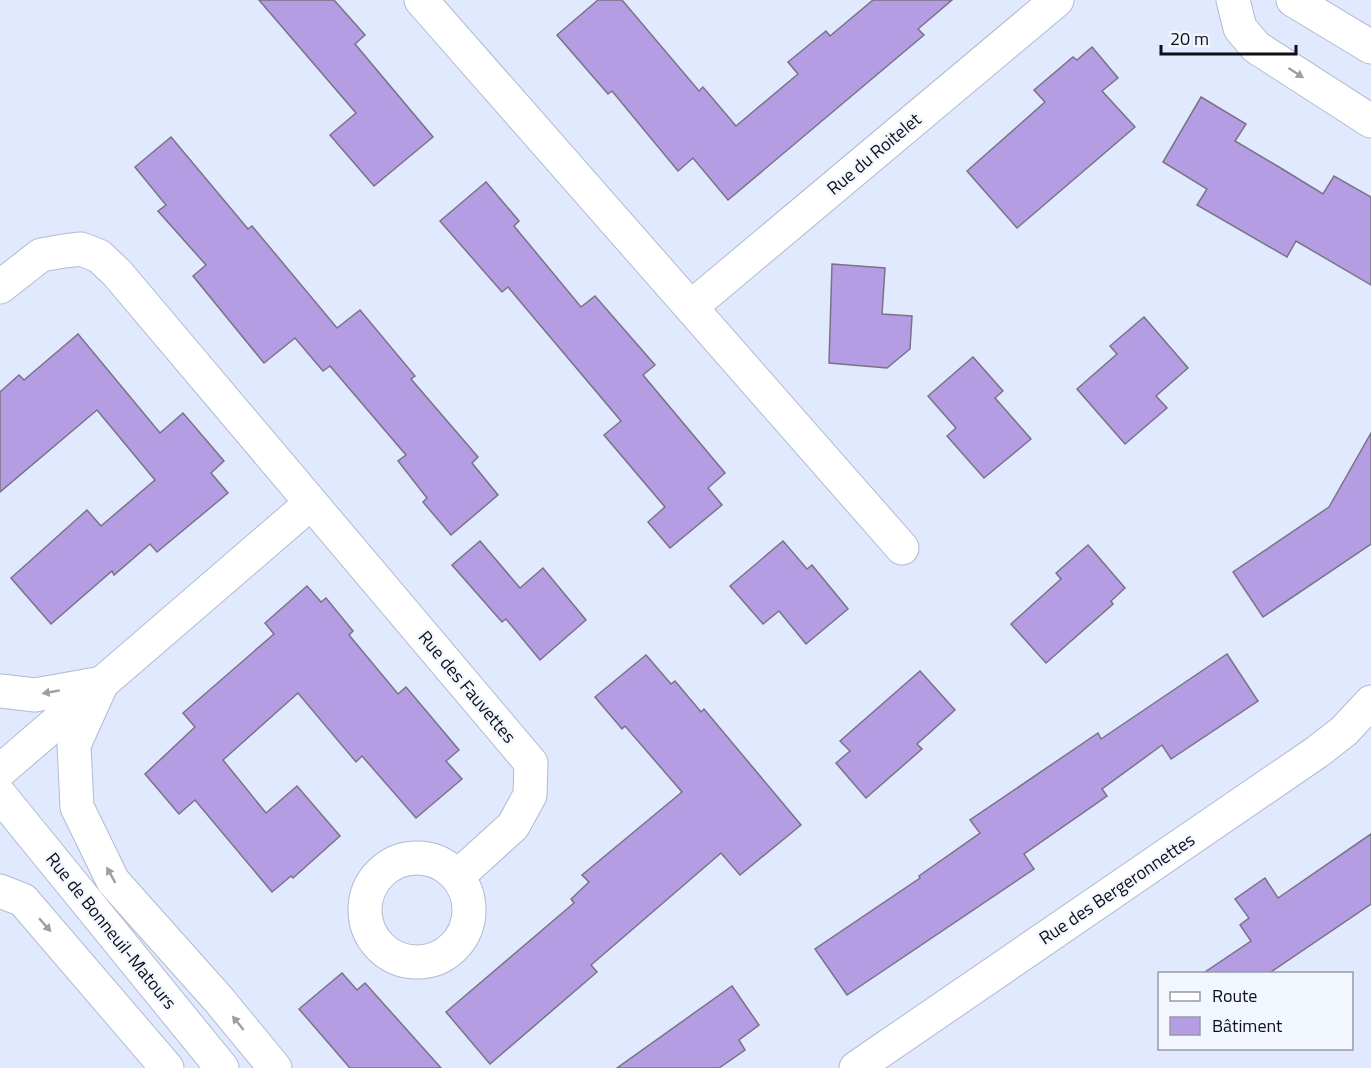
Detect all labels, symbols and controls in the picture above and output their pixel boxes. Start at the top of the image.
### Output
scale bar [1161,18,1296,56]
text: 20 m [1170,25,1209,52]
one-way arrow [1288,67,1304,78]
street label: Rue du Roitelet [821,106,927,201]
street label: Rue des Fauvettes [412,625,523,749]
one-way arrow [41,688,60,697]
street label: Rue des Bergeronnettes [1033,826,1200,951]
street label: Rue de Bonneuil-Matours [40,846,183,1015]
one-way arrow [106,866,116,883]
one-way arrow [38,917,51,932]
legend [1158,972,1353,1050]
text: Route [1212,982,1257,1009]
text: Bâtiment [1212,1012,1283,1039]
one-way arrow [231,1015,244,1031]

